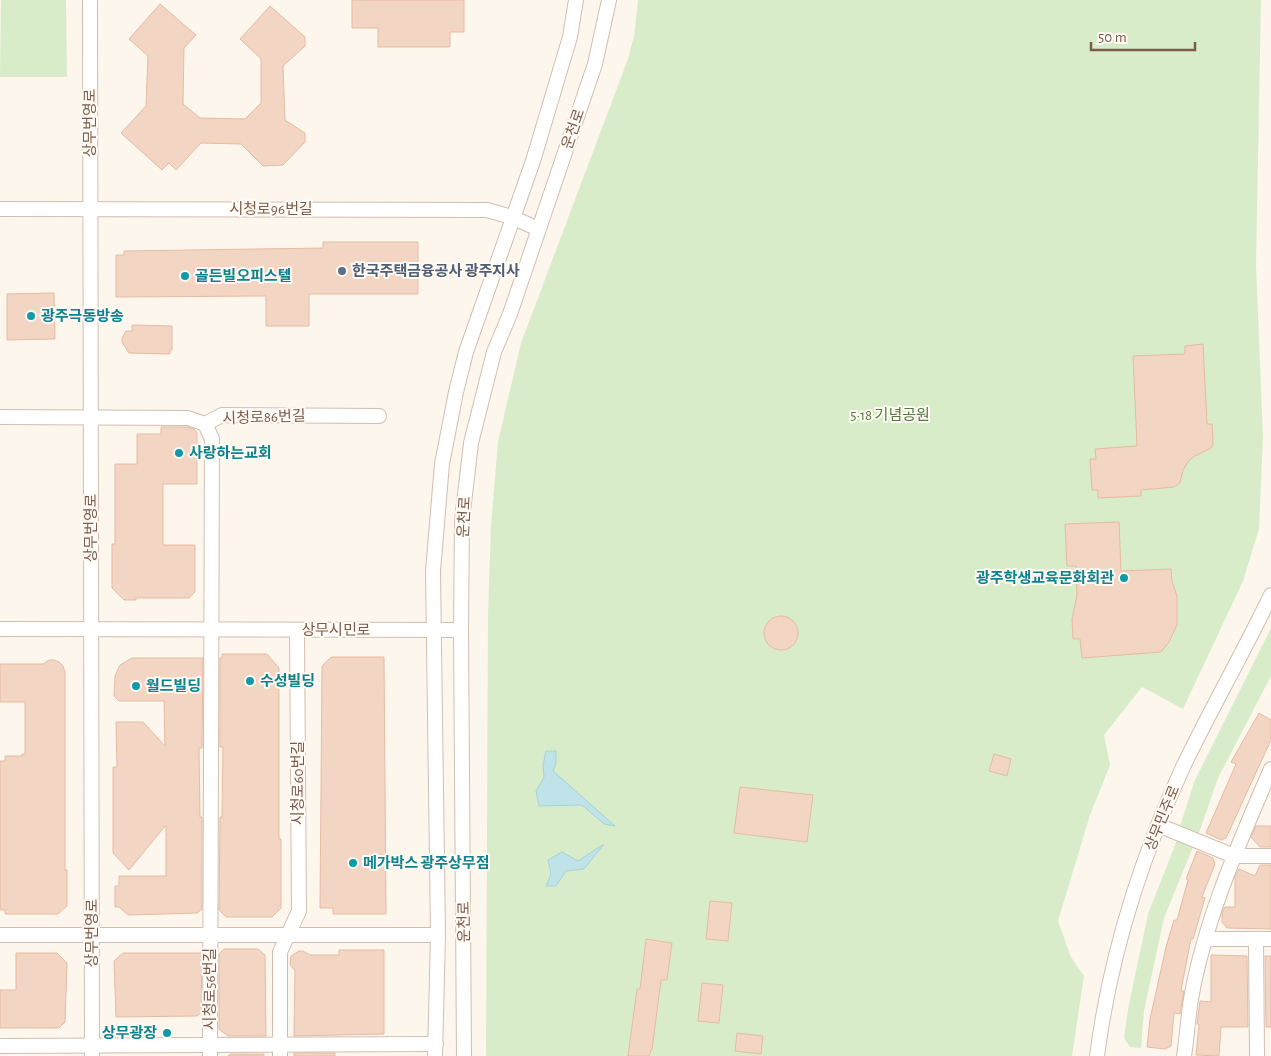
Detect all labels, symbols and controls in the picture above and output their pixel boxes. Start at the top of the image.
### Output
scale bar [1091,20,1195,52]
text: 50 m [1098,30,1127,45]
street label: 상무번영로 [82,88,98,158]
street label: 운천로 [558,106,587,151]
street label: 시청로96번길 [229,201,313,217]
place label: 한국주택금융공사 광주지사 [352,263,520,279]
marker: 한국주택금융공사 광주지사 [336,265,348,277]
place label: 골든빌오피스텔 [195,268,292,284]
marker: 골든빌오피스텔 [179,270,191,282]
place label: 광주극동방송 [41,308,124,324]
marker: 광주극동방송 [25,310,37,322]
park label: 5·18 기념공원 [850,407,930,423]
street label: 시청로86번길 [222,408,306,426]
place label: 사랑하는교회 [189,445,272,461]
marker: 사랑하는교회 [173,447,185,459]
street label: 상무번영로 [83,493,99,563]
street label: 운천로 [454,496,473,538]
place label: 광주학생교육문화회관 [976,569,1114,586]
marker: 광주학생교육문화회관 [1118,572,1130,584]
street label: 상무시민로 [301,622,371,638]
place label: 수성빌딩 [260,673,315,689]
marker: 수성빌딩 [244,675,256,687]
place label: 월드빌딩 [146,678,201,694]
marker: 월드빌딩 [130,680,142,692]
street label: 시청로60번길 [290,741,306,825]
street label: 상무민주로 [1142,783,1182,853]
place label: 메가박스 광주상무점 [363,855,489,871]
marker: 메가박스 광주상무점 [347,857,359,869]
street label: 상무번영로 [84,898,100,968]
street label: 운천로 [455,901,472,943]
street label: 시청로56번길 [202,948,218,1030]
place label: 상무광장 [102,1025,157,1041]
marker: 상무광장 [161,1027,173,1039]

